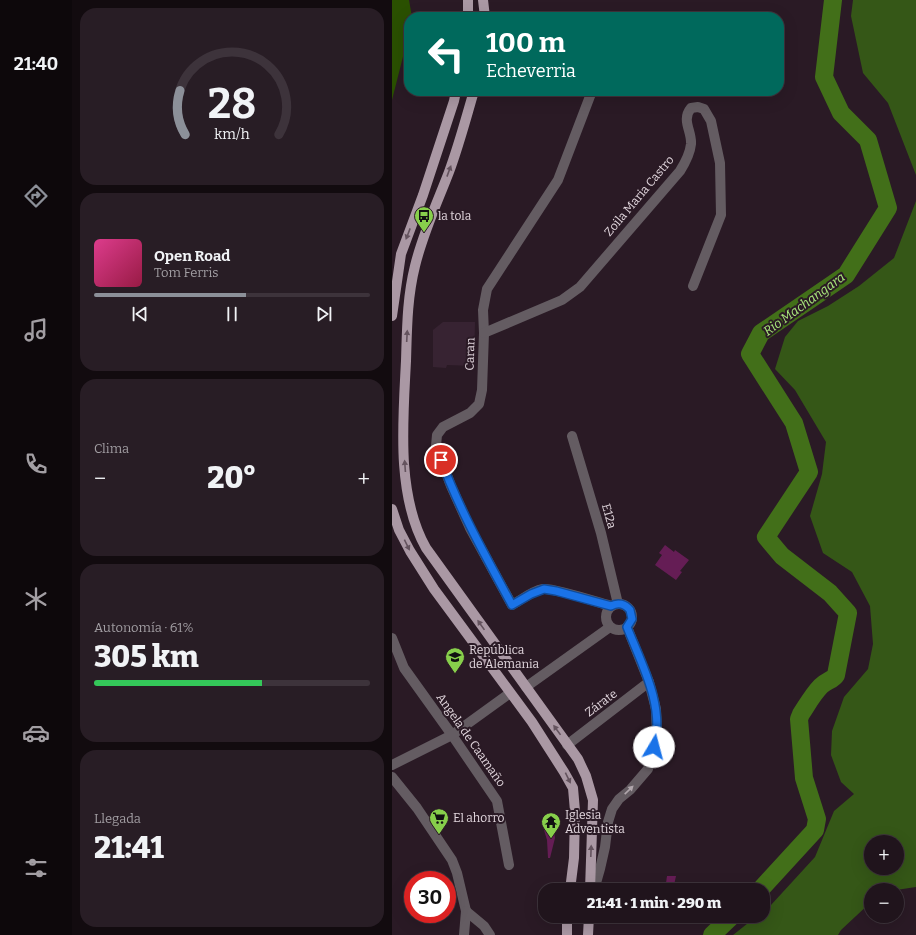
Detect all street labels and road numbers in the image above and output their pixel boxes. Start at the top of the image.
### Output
street label: Zoila Maria Castro [601,153,677,239]
street label: Caran [462,337,478,371]
street label: E12a [599,502,619,531]
street label: Zárate [582,687,620,719]
street label: Angela de Caamaño [434,691,508,789]

